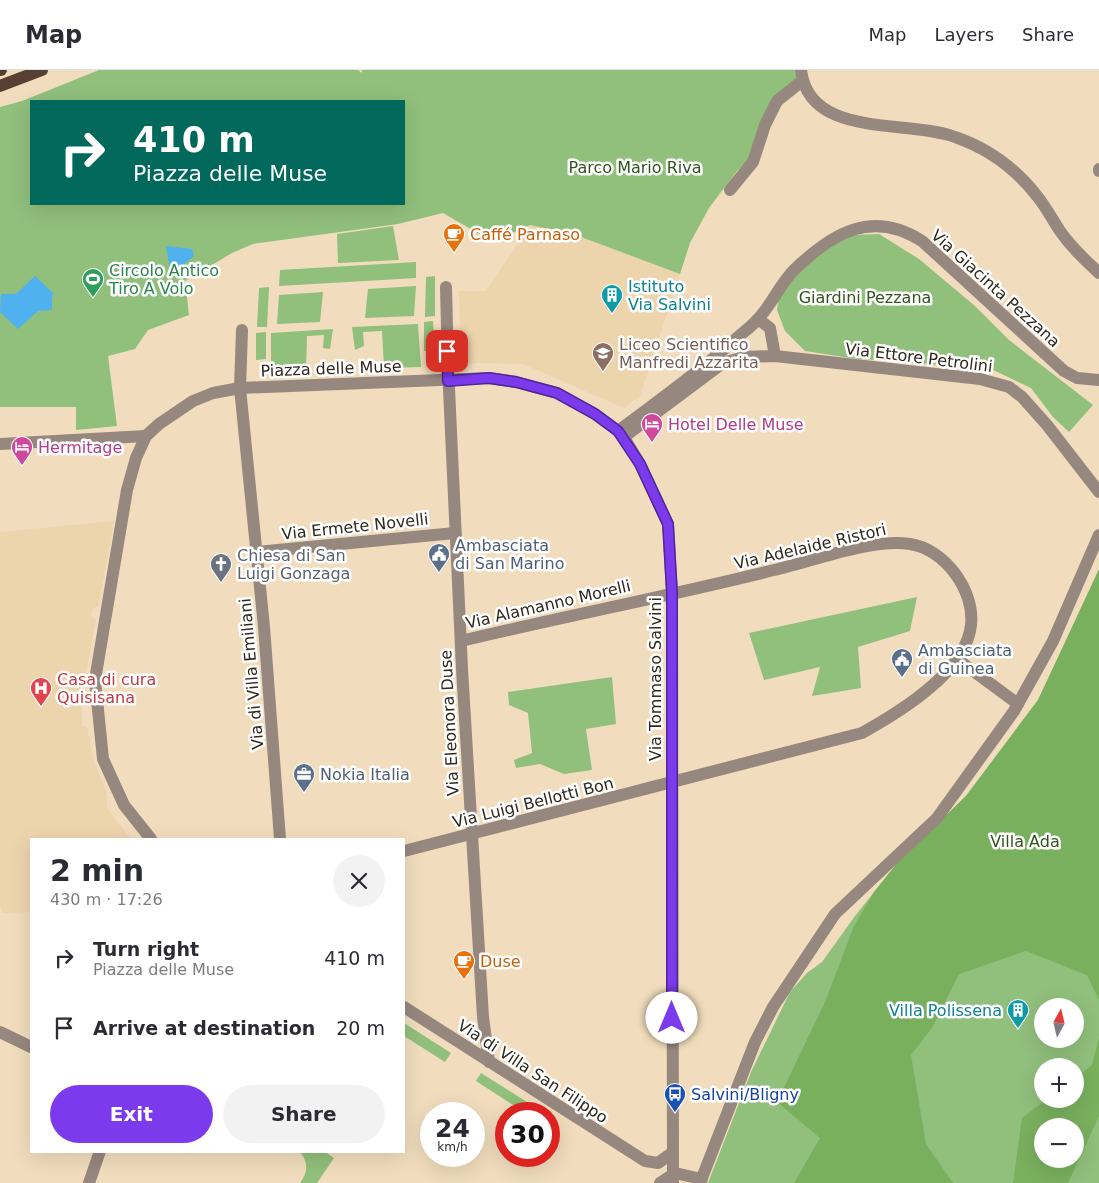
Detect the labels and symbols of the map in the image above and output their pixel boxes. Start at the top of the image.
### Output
park label: Parco Mario Riva [569,158,701,177]
cafe icon: Caffé Parnaso [442,222,466,253]
place label: Caffé Parnaso [470,225,580,244]
street label: Via Giacinta Pezzana [927,226,1064,351]
place label: Circolo Antico Tiro A Volo [108,261,219,298]
sports icon: Circolo Antico Tiro A Volo [81,267,105,298]
place label: Istituto Via Salvini [628,277,711,314]
building icon: Istituto Via Salvini [600,283,624,314]
park label: Giardini Pezzana [799,288,931,307]
pin [426,330,468,372]
place label: Liceo Scientifico Manfredi Azzarita [619,335,759,372]
street label: Via Ettore Petrolini [844,339,994,376]
school or university icon: Liceo Scientifico Manfredi Azzarita [591,341,615,372]
street label: Piazza delle Muse [260,357,402,380]
hotel icon: Hotel Delle Muse [640,412,664,443]
place label: Hotel Delle Muse [668,415,804,434]
hotel icon: Hermitage [10,435,34,466]
place label: Hermitage [38,438,122,457]
street label: Via Ermete Novelli [281,509,429,544]
street label: Via Adelaide Ristori [732,520,888,573]
place label: Ambasciata di San Marino [455,536,564,573]
public building icon: Ambasciata di San Marino [427,542,451,573]
place label: Chiesa di San Luigi Gonzaga [237,546,350,583]
church icon: Chiesa di San Luigi Gonzaga [209,552,233,583]
street label: Via Alamanno Morelli [464,576,632,633]
street label: Via di Villa Emiliani [235,597,268,750]
street label: Via Tommaso Salvini [646,597,665,761]
place label: Ambasciata di Guinea [918,641,1012,678]
public building icon: Ambasciata di Guinea [890,647,914,678]
street label: Via Eleonora Duse [436,649,463,796]
place label: Casa di cura Quisisana [57,670,156,707]
hospital icon: Casa di cura Quisisana [29,676,53,707]
office icon: Nokia Italia [292,762,316,793]
place label: Nokia Italia [320,765,410,784]
street label: Via Luigi Bellotti Bon [451,773,616,832]
park label: Villa Ada [990,832,1060,851]
cafe icon: Duse [452,949,476,980]
place label: Duse [480,952,521,971]
position arrow [645,991,697,1043]
building icon: Villa Polissena [1006,998,1030,1029]
north arrow [1034,998,1084,1048]
place label: Villa Polissena [889,1001,1002,1020]
street label: Via di Villa San Filippo [454,1016,611,1127]
bus stop icon: Salvini/Bligny [663,1082,687,1113]
place label: Salvini/Bligny [691,1085,799,1104]
speed limit sign: 30 [495,1102,560,1167]

